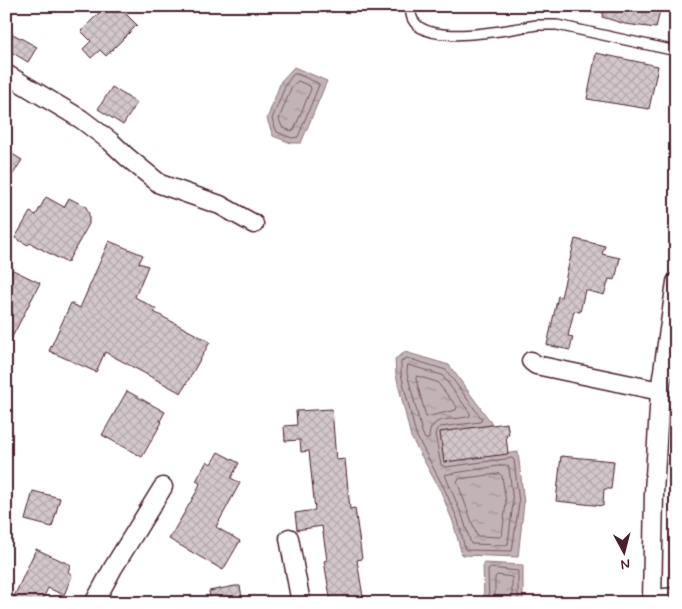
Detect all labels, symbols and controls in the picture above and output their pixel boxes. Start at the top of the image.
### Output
north arrow [600,526,650,576]
text: N [620,554,631,573]

